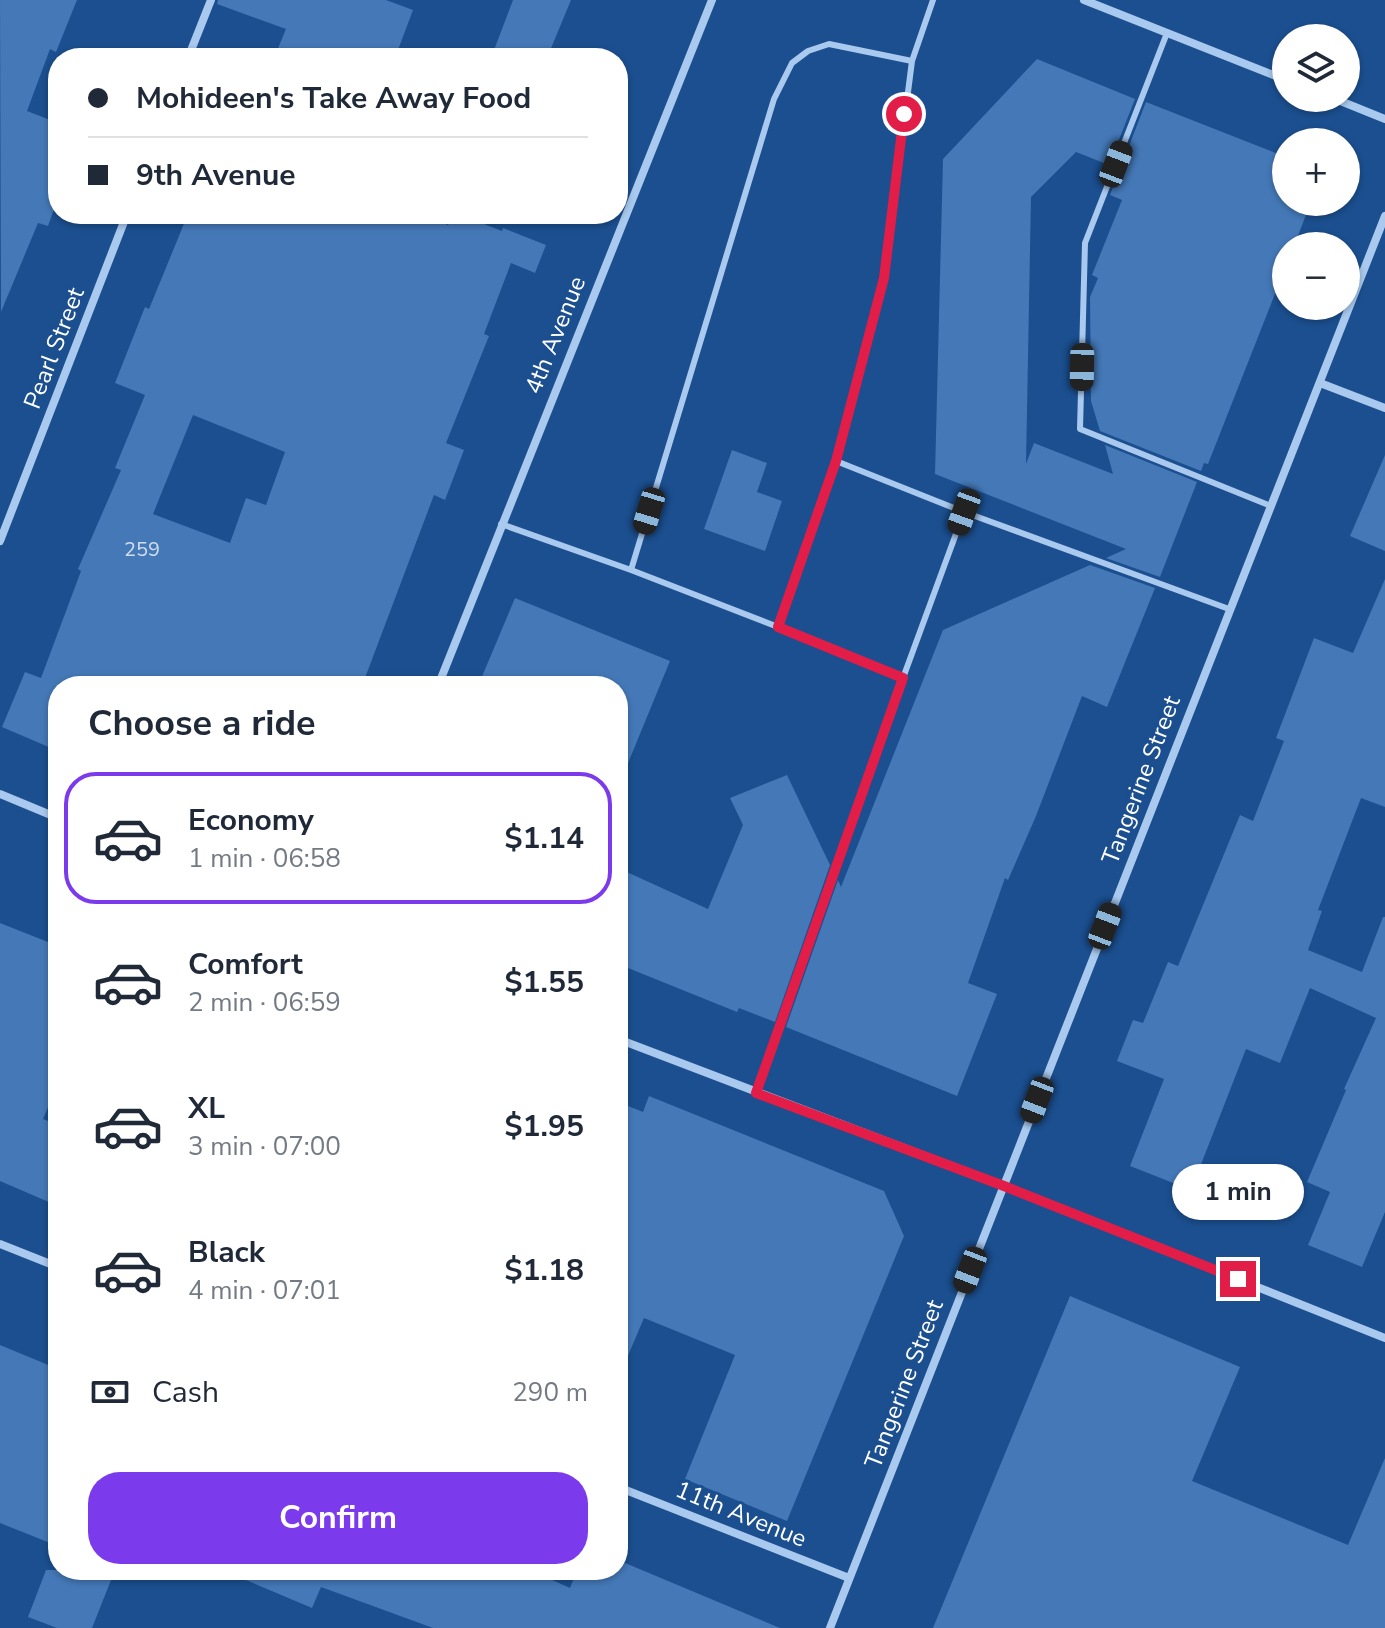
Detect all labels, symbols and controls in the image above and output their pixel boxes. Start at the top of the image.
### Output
map controls [1272,24,1360,320]
button: layers [1272,24,1360,112]
text: Mohideen's Take Away Food [136,78,531,119]
route start [886,96,922,132]
button: + [1272,128,1360,216]
car [1096,137,1136,191]
text: 9th Avenue [136,155,296,196]
button: − [1272,232,1360,320]
street label: 4th Avenue [517,271,593,399]
street label: Pearl Street [16,282,92,413]
car [1070,343,1094,391]
car [631,485,667,537]
car [945,485,983,539]
house number: 259 [124,536,160,563]
street label: Tangerine Street [1094,691,1188,869]
text: Choose a ride [88,699,316,748]
text: Economy [188,800,314,841]
icon: car [92,802,164,874]
text: $1.14 [505,818,584,859]
text: 1 min · 06:58 [188,841,341,876]
car [1085,899,1125,953]
text: Comfort [188,944,303,985]
icon: car [92,946,164,1018]
text: $1.55 [505,962,584,1003]
text: 2 min · 06:59 [188,985,341,1020]
car [1017,1073,1057,1127]
text: XL [188,1088,225,1129]
icon: car [92,1090,164,1162]
text: $1.95 [505,1106,584,1147]
text: 3 min · 07:00 [188,1129,341,1164]
callout: 1 min [1172,1163,1304,1219]
text: 1 min [1204,1174,1272,1209]
text: Black [188,1232,265,1273]
icon: car [92,1234,164,1306]
car [950,1243,990,1297]
text: $1.18 [505,1250,584,1291]
route end [1220,1261,1256,1297]
text: 4 min · 07:01 [188,1273,341,1308]
street label: Tangerine Street [857,1295,951,1473]
icon: cash [88,1370,132,1414]
text: Cash [152,1372,219,1413]
text: 290 m [512,1375,588,1410]
button: Confirm [88,1472,588,1564]
street label: 11th Avenue [671,1473,811,1555]

